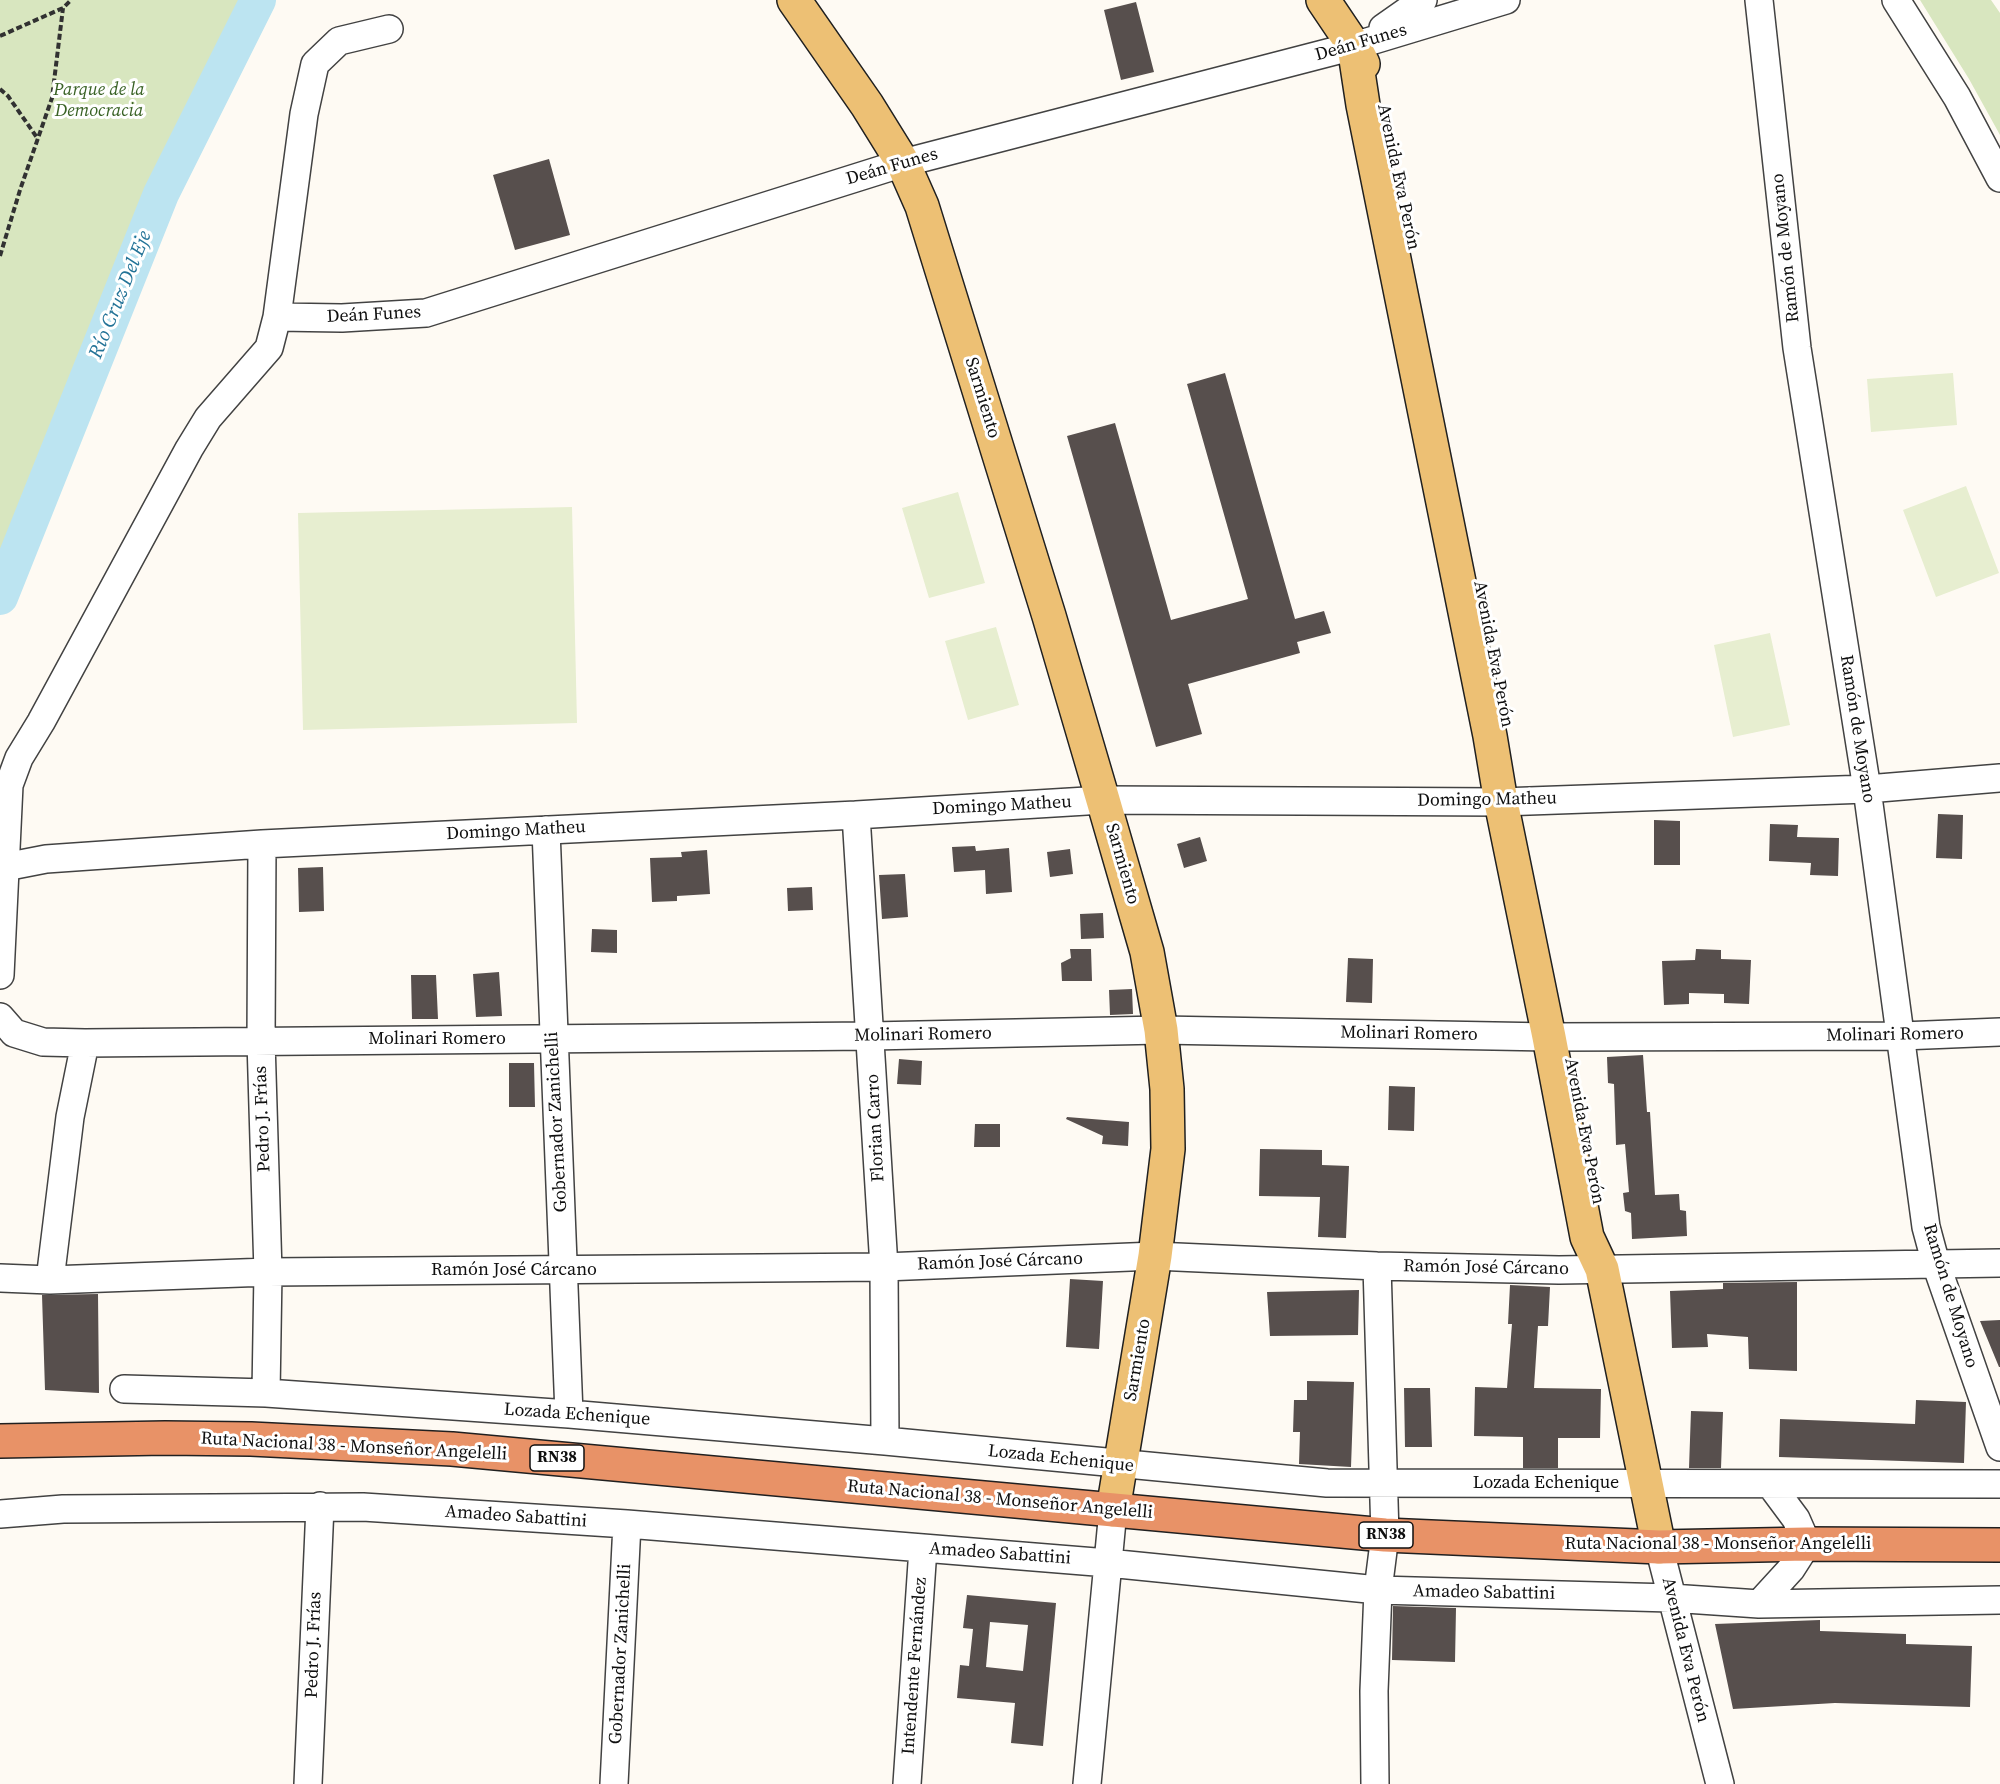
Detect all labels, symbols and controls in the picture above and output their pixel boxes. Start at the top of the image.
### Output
street label: Deán Funes [1313,20,1409,66]
park label: Parque de la Democracia [53,79,145,122]
street label: Avenida Eva Perón [1372,102,1424,252]
street label: Deán Funes [844,144,940,190]
street label: Ramón de Moyano [1767,172,1805,324]
water label: Río Cruz Del Eje [84,228,158,362]
street label: Deán Funes [326,302,422,328]
street label: Sarmiento [960,355,1004,441]
street label: Avenida Eva Perón [1468,579,1518,729]
street label: Ramón de Moyano [1835,653,1879,805]
street label: Domingo Matheu [1417,788,1557,812]
street label: Domingo Matheu [932,792,1072,820]
street label: Domingo Matheu [446,817,586,845]
street label: Sarmiento [1100,821,1144,907]
street label: Molinari Romero [1340,1022,1478,1046]
street label: Molinari Romero [854,1023,992,1047]
street label: Molinari Romero [1826,1023,1964,1047]
street label: Molinari Romero [368,1028,506,1050]
street label: Gobernador Zanichelli [541,1031,573,1213]
street label: Avenida Eva Perón [1559,1056,1609,1206]
street label: Pedro J. Frías [250,1065,276,1173]
street label: Florian Carro [862,1073,890,1183]
street label: Ramón de Moyano [1918,1221,1982,1371]
street label: Ramón José Cárcano [917,1248,1083,1276]
street label: Ramón José Cárcano [1403,1256,1569,1280]
street label: Ramón José Cárcano [431,1259,597,1281]
street label: Sarmiento [1120,1317,1156,1403]
street label: Lozada Echenique [503,1399,651,1431]
street label: Ruta Nacional 38 - Monseñor Angelelli [200,1428,508,1466]
street label: Lozada Echenique [987,1441,1135,1477]
road number: RN38 [530,1445,584,1471]
street label: Lozada Echenique [1473,1472,1619,1494]
street label: Ruta Nacional 38 - Monseñor Angelelli [846,1476,1154,1524]
street label: Amadeo Sabattini [444,1501,588,1533]
road number: RN38 [1359,1522,1413,1548]
street label: Ruta Nacional 38 - Monseñor Angelelli [1565,1533,1871,1555]
street label: Amadeo Sabattini [928,1538,1072,1570]
street label: Gobernador Zanichelli [605,1563,637,1745]
street label: Avenida Eva Perón [1657,1575,1713,1725]
street label: Intendente Fernández [898,1577,932,1755]
street label: Amadeo Sabattini [1413,1581,1555,1605]
street label: Pedro J. Frías [301,1591,327,1699]

